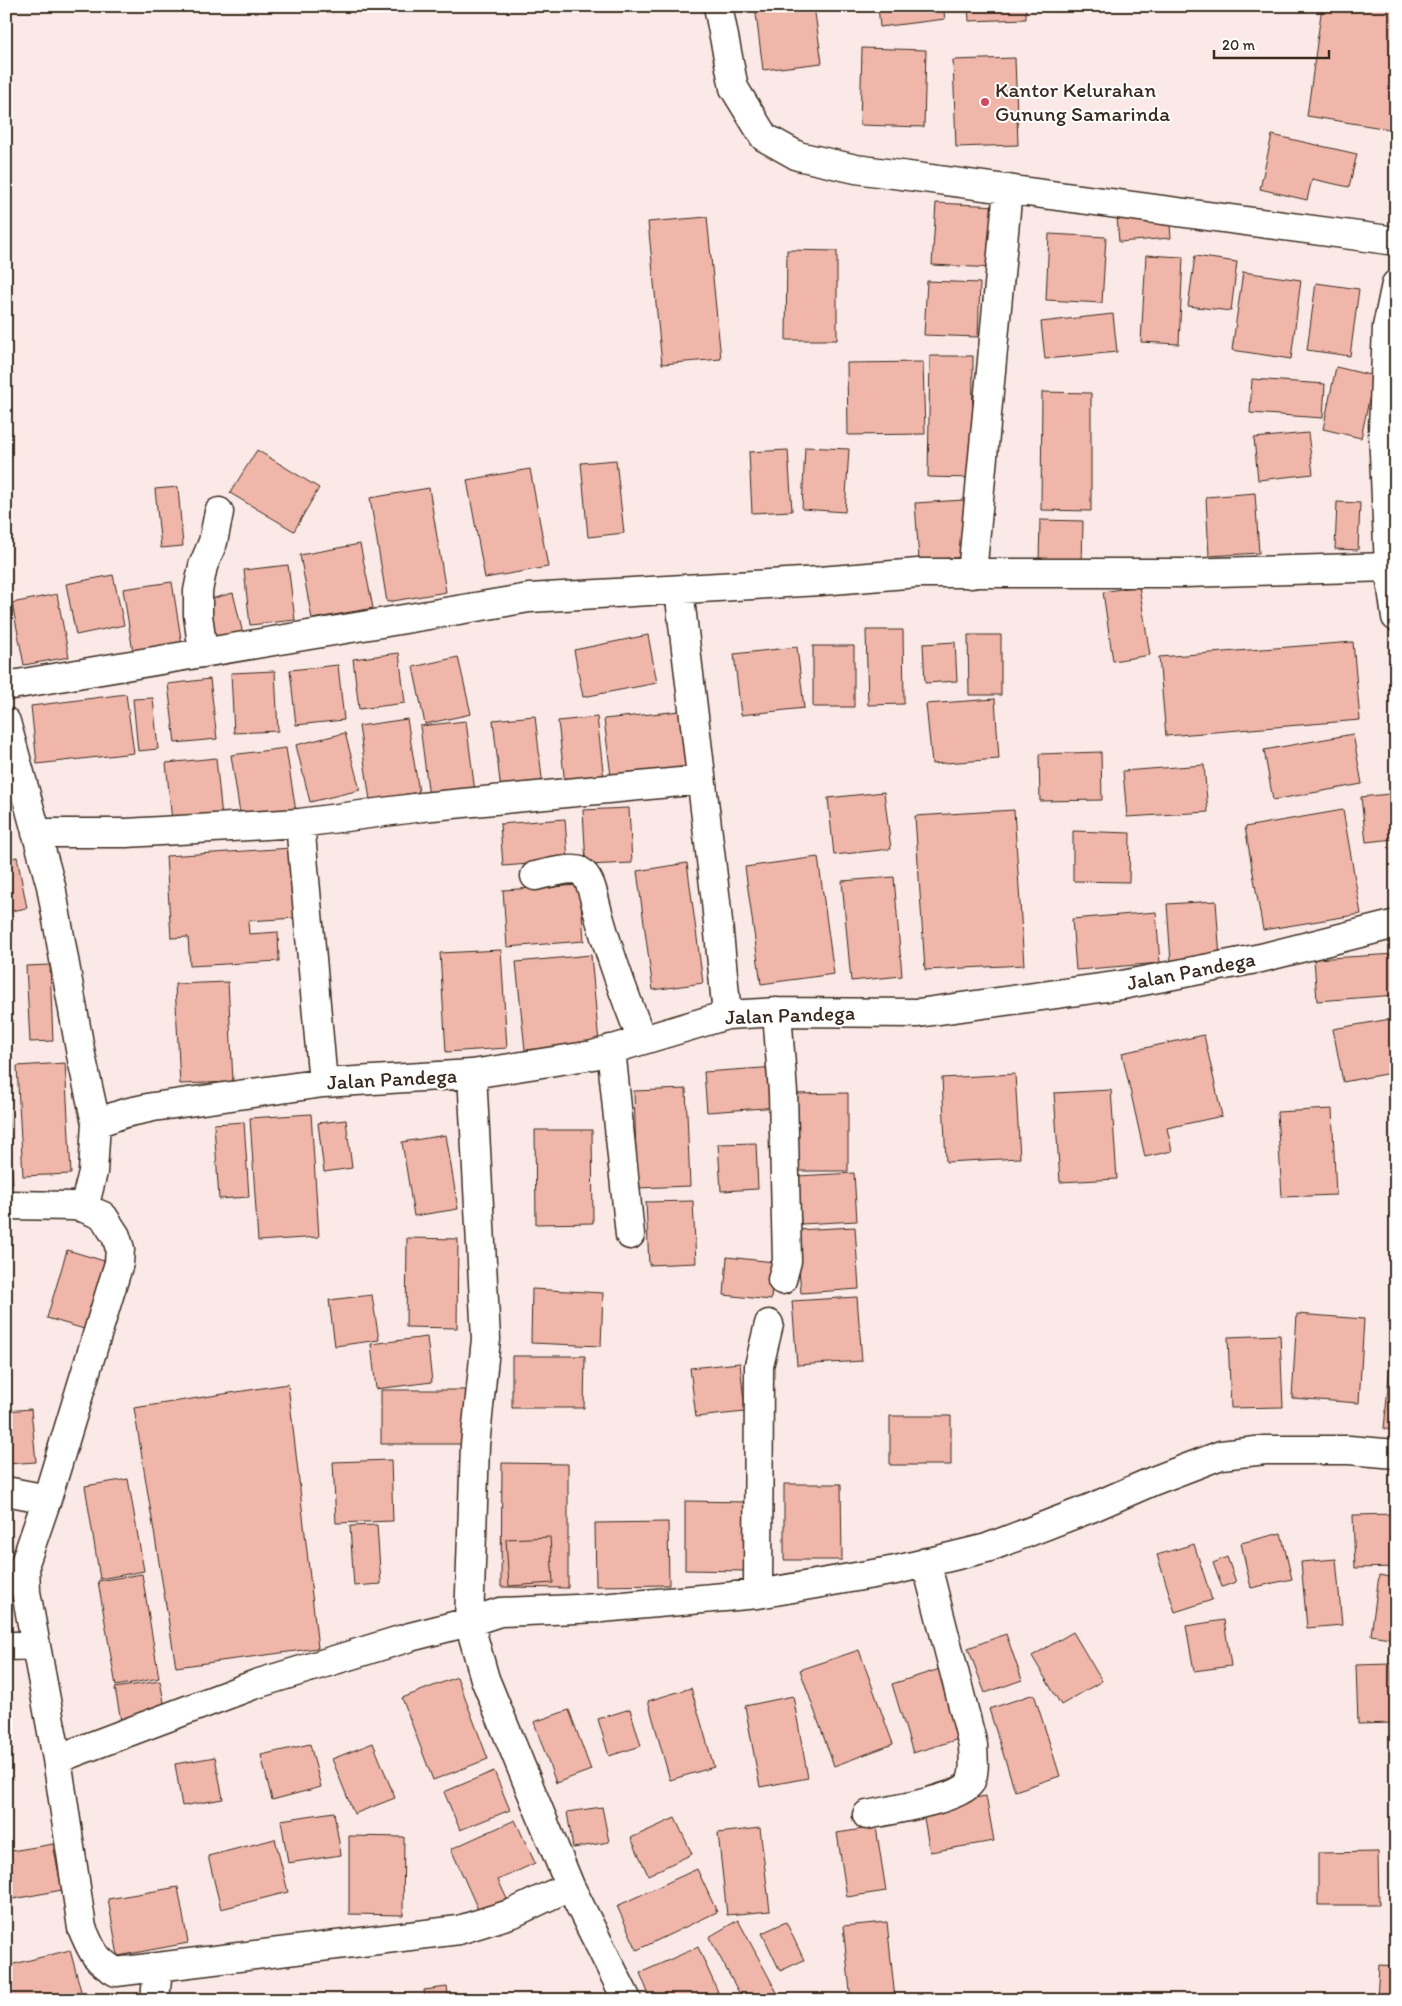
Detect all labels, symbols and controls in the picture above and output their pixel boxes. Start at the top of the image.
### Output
scale bar [1214,28,1330,60]
text: 20 m [1222,36,1256,54]
place label: Kantor Kelurahan Gunung Samarinda [995,77,1170,126]
marker: Kantor Kelurahan Gunung Samarinda [979,96,991,108]
street label: Jalan Pandega [1125,946,1257,995]
street label: Jalan Pandega [724,1000,856,1029]
street label: Jalan Pandega [326,1063,458,1094]

